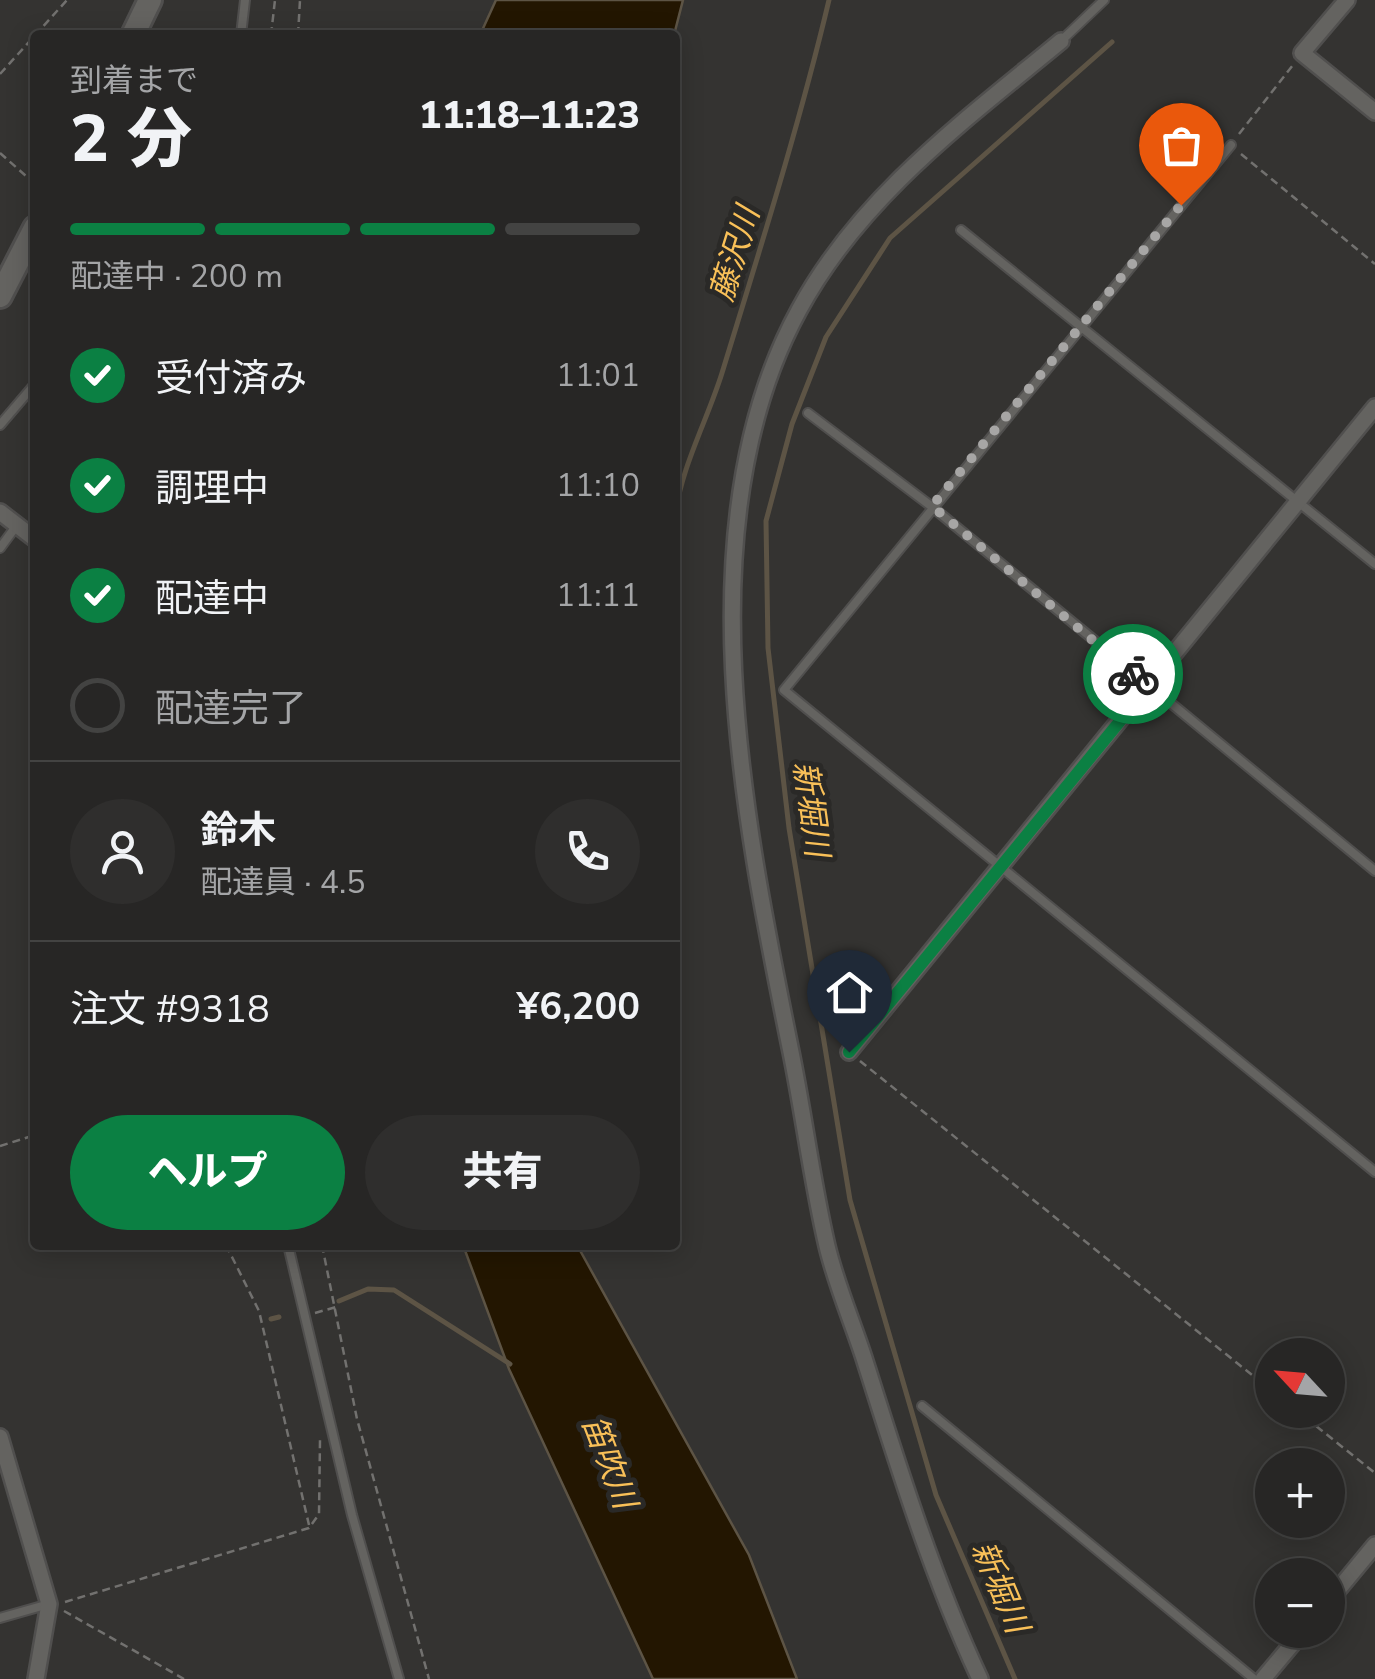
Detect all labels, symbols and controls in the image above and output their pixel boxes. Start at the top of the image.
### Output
text: 到着まで [70,59,198,102]
text: 11:18–11:23 [419,90,640,141]
text: 2 分 [70,95,192,184]
pin [1139,103,1224,206]
icon: bag [1154,118,1209,173]
water label: 藤沢川 [700,199,770,306]
text: 配達中 · 200 m [70,255,283,298]
icon: check [70,348,125,403]
text: 受付済み [155,353,307,404]
text: 11:01 [556,354,640,397]
icon: check [70,458,125,513]
text: 調理中 [155,463,269,514]
text: 11:10 [556,464,640,507]
icon: check [70,568,125,623]
text: 配達中 [155,573,269,624]
text: 11:11 [556,574,640,617]
courier [1083,624,1183,724]
icon: bike [1106,647,1161,702]
text: 配達完了 [155,683,307,734]
water label: 新堀川 [783,758,839,862]
button: person [70,799,175,904]
button: phone [535,799,640,904]
text: 鈴木 [200,805,276,856]
text: 配達員 · 4.5 [200,861,365,904]
pin [807,950,892,1053]
icon: home [822,965,877,1020]
text: ¥6,200 [517,981,640,1032]
text: 注文 #9318 [70,984,270,1035]
button: ヘルプ [70,1115,345,1230]
button: 共有 [365,1115,640,1230]
north arrow [1255,1338,1345,1428]
map controls [1255,1338,1345,1648]
water label: 笛吹川 [572,1409,647,1517]
button: + [1255,1448,1345,1538]
water label: 新堀川 [961,1534,1040,1642]
button: − [1255,1558,1345,1648]

